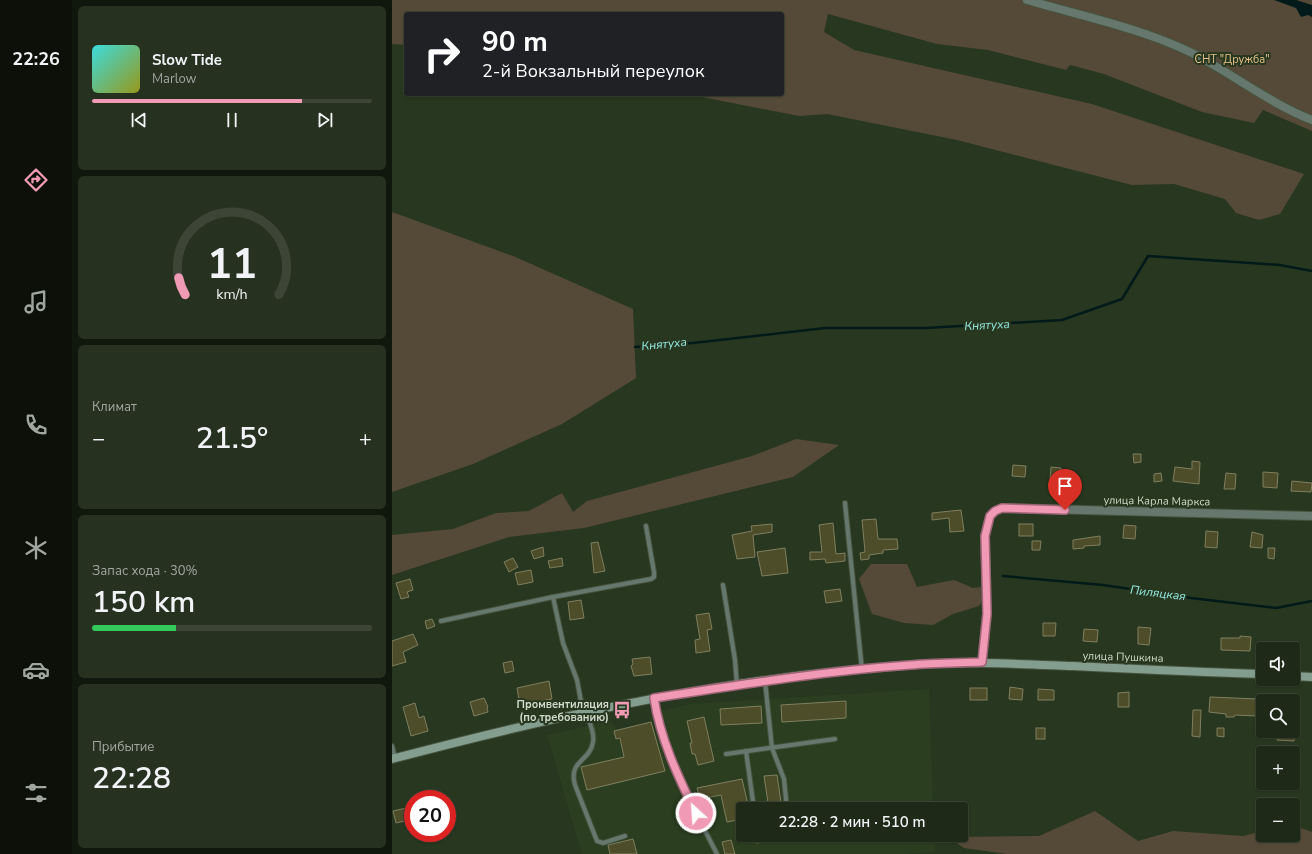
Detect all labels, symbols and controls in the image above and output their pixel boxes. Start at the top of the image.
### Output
text: 90 m [482,23,548,61]
icon: right [416,28,468,80]
text: 22:26 [12,47,60,71]
text: Slow Tide [152,50,222,70]
park label: СНТ "Дружба" [1195,52,1269,67]
text: 2-й Вокзальный переулок [482,59,704,83]
text: Marlow [152,70,197,88]
icon: previous [128,109,150,131]
icon: pause [221,109,243,131]
icon: next [314,109,336,131]
icon: directions [22,166,50,194]
text: 11 [207,236,257,293]
text: km/h [216,285,248,304]
icon: music [22,288,50,316]
water label: Княтуха [964,316,1010,334]
water label: Княтуха [640,334,688,354]
text: Климат [92,398,137,416]
icon: phone [22,411,50,439]
text: 21.5° [196,418,268,459]
text: − [92,424,105,454]
text: + [359,424,372,454]
pin [1048,469,1082,510]
icon: arrive [1054,475,1076,497]
street label: улица Карла Маркса [1104,493,1211,509]
icon: climate [22,534,50,562]
text: Запас хода · 30% [92,562,198,580]
text: 150 km [92,582,195,623]
water label: Пиляцкая [1129,582,1187,604]
map controls [1256,642,1300,842]
button: sound [1256,642,1300,686]
street label: улица Пушкина [1082,648,1164,666]
icon: car [22,656,50,684]
button: search [1256,694,1300,738]
place label: Промвентиляция (по требованию) [516,697,609,725]
bus stop icon: Промвентиляция (по требованию) [612,700,632,720]
text: Прибытие [92,738,154,756]
button: + [1256,746,1300,790]
text: 22:28 [92,758,171,799]
icon: filters [22,779,50,807]
speed limit sign: 20 [404,790,456,842]
position arrow [675,792,717,834]
button: − [1256,798,1300,842]
text: 22:28 · 2 мин · 510 m [778,812,926,832]

